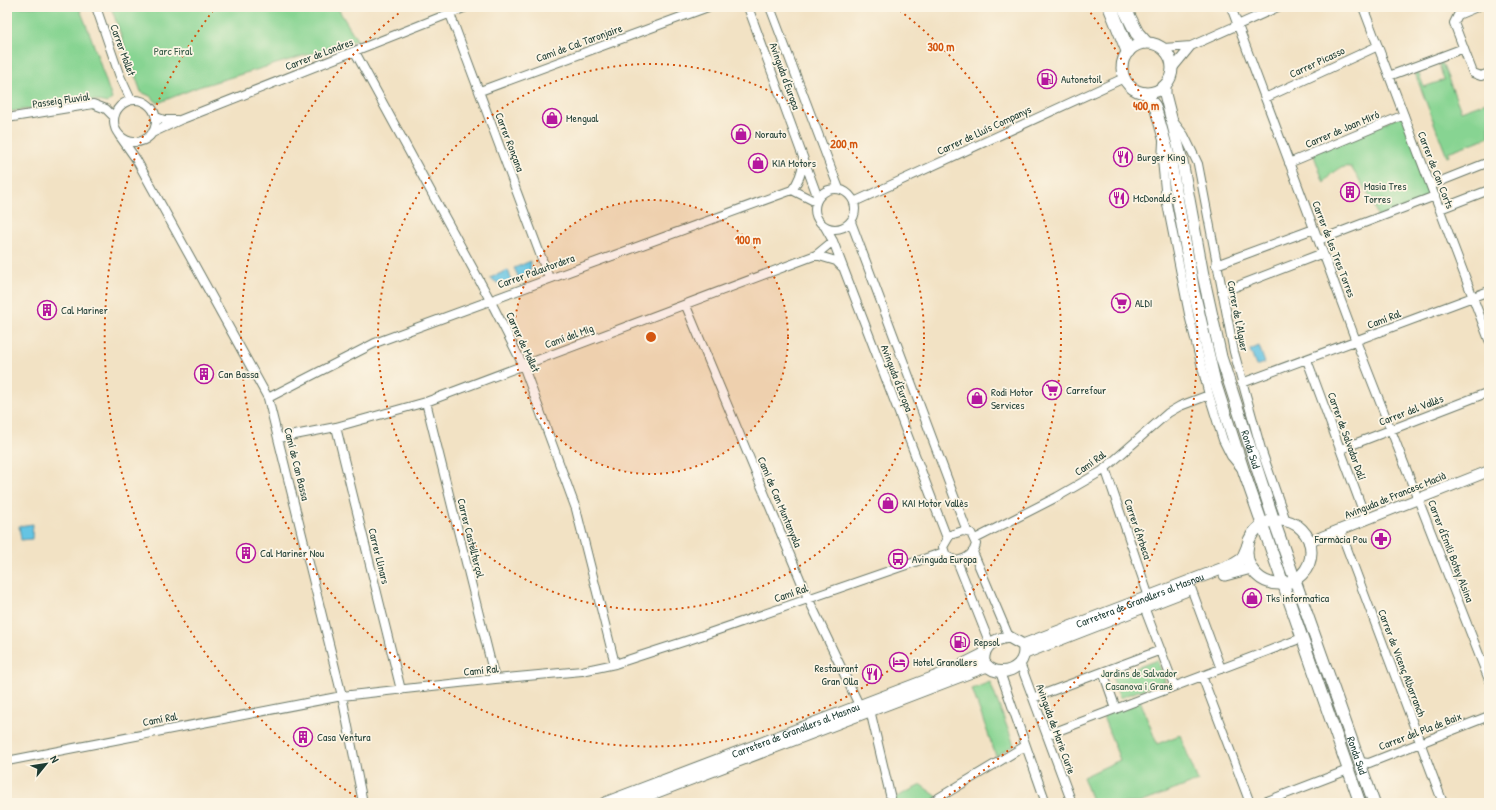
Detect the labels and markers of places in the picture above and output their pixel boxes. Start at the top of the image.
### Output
fuel station icon: Autonetoil [1036,68,1058,90]
place label: Autonetoil [1061,72,1102,86]
shop icon: Mengual [541,107,563,129]
place label: Mengual [566,111,599,125]
shop icon: Norauto [730,123,752,145]
place label: Norauto [755,127,787,141]
restaurant icon: Burger King [1112,146,1134,168]
place label: Burger King [1137,150,1185,164]
shop icon: KIA Motors [747,152,769,174]
place label: KIA Motors [772,156,816,170]
place label: Masia Tres Torres [1364,179,1406,206]
building icon: Masia Tres Torres [1339,181,1361,203]
restaurant icon: McDonald's [1108,187,1130,209]
place label: McDonald's [1133,191,1176,205]
supermarket icon: ALDI [1110,292,1132,314]
place label: ALDI [1135,296,1152,310]
building icon: Cal Mariner [36,299,58,321]
place label: Cal Mariner [61,303,109,317]
centre of rings [644,330,658,344]
building icon: Can Bassa [193,363,215,385]
place label: Can Bassa [218,367,259,381]
supermarket icon: Carrefour [1041,379,1063,401]
place label: Carrefour [1066,383,1107,397]
place label: Rodi Motor Services [991,385,1034,412]
shop icon: Rodi Motor Services [966,387,988,409]
shop icon: KAI Motor Vallès [877,492,899,514]
place label: KAI Motor Vallès [902,496,968,510]
pharmacy icon: Farmàcia Pou [1370,528,1392,550]
place label: Farmàcia Pou [1314,532,1368,546]
building icon: Cal Mariner Nou [235,542,257,564]
place label: Cal Mariner Nou [260,546,325,560]
bus stop icon: Avinguda Europa [887,548,909,570]
place label: Avinguda Europa [912,552,977,566]
shop icon: Tks informatica [1241,587,1263,609]
place label: Tks informatica [1266,591,1330,605]
fuel station icon: Repsol [949,631,971,653]
place label: Repsol [974,635,1000,649]
hotel icon: Hotel Granollers [888,651,910,673]
place label: Hotel Granollers [913,655,977,669]
place label: Restaurant Gran Olla [815,661,859,688]
restaurant icon: Restaurant Gran Olla [861,663,883,685]
building icon: Casa Ventura [292,726,314,748]
place label: Casa Ventura [317,730,371,744]

